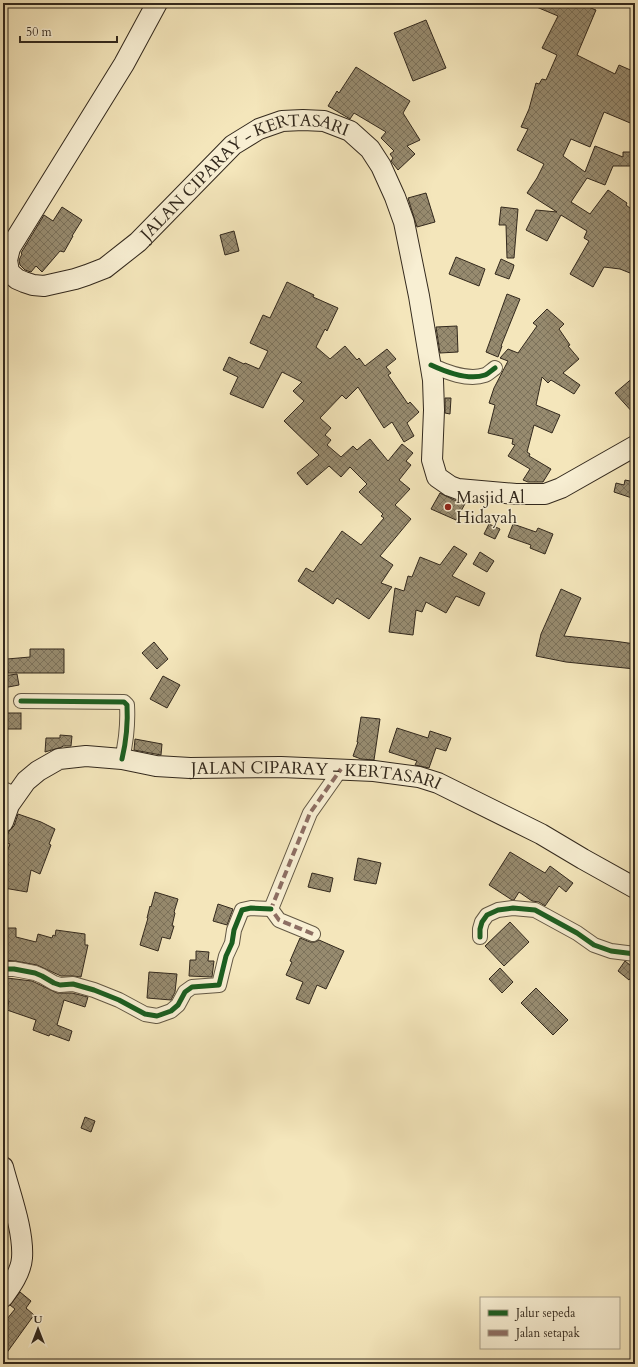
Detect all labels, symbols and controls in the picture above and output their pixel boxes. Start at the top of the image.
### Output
scale bar [20,18,117,44]
text: 50 m [26,24,53,40]
street label: JALAN CIPARAY - KERTASARI [133,109,353,247]
place label: Masjid Al Hidayah [456,486,525,529]
marker: Masjid Al Hidayah [443,502,453,512]
street label: JALAN CIPARAY - KERTASARI [188,756,446,795]
legend [480,1297,620,1349]
text: Jalur sepeda [514,1305,576,1321]
north arrow [18,1309,58,1349]
text: U [34,1312,43,1327]
text: Jalan setapak [514,1325,581,1341]

